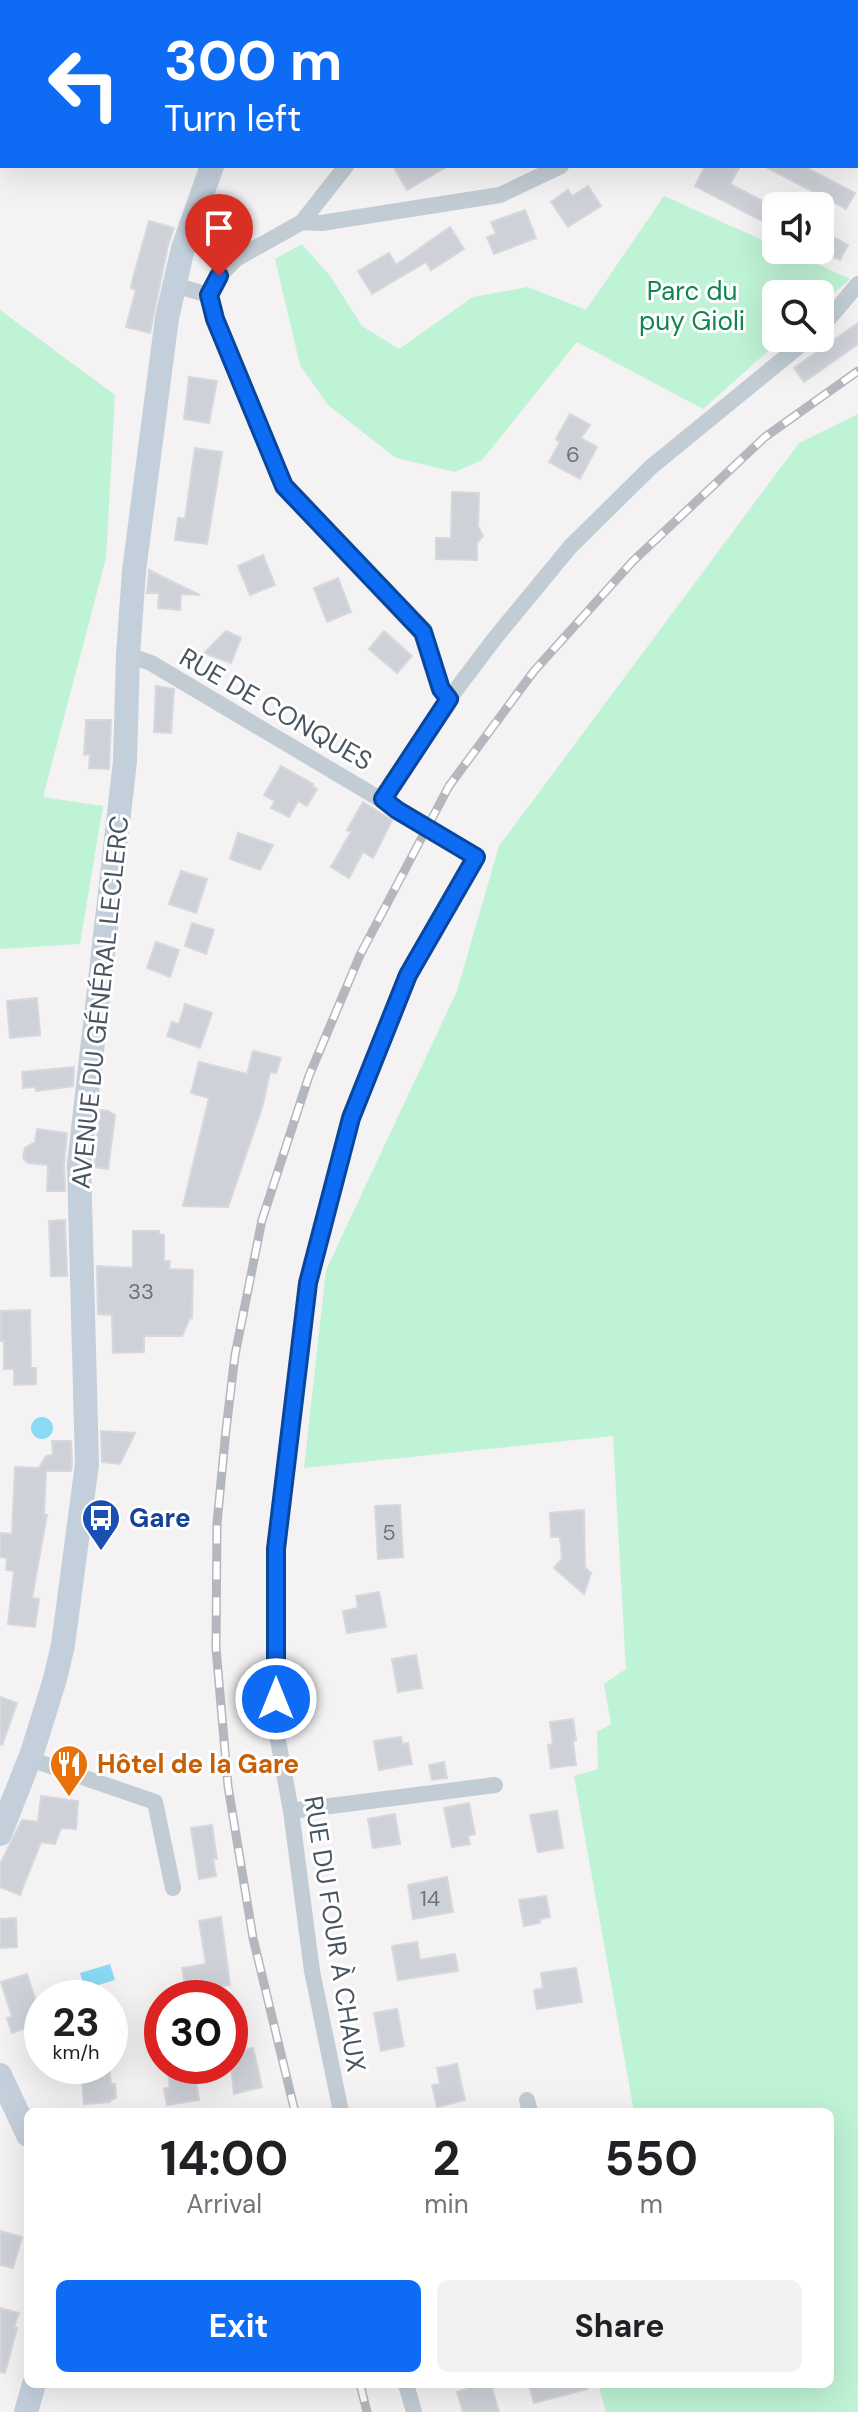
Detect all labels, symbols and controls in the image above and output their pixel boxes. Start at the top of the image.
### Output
text: 300 m [164,24,342,97]
icon: left [32,32,136,136]
text: Turn left [164,95,301,142]
map controls [762,192,834,352]
button: sound [762,192,834,264]
pin [185,194,253,276]
icon: arrive [197,206,241,250]
park label: Parc du puy Gioli [639,274,745,338]
button: search [762,280,834,352]
house number: 6 [566,440,580,469]
street label: RUE DE CONQUES [173,640,379,778]
street label: AVENUE DU GÉNÉRAL LECLERC [63,814,137,1190]
house number: 33 [128,1277,154,1306]
bus stop icon: Gare [80,1497,122,1552]
place label: Gare [129,1501,191,1535]
house number: 5 [382,1518,396,1547]
position arrow [234,1657,318,1741]
restaurant icon: Hôtel de la Gare [48,1743,90,1798]
place label: Hôtel de la Gare [97,1747,299,1781]
street label: RUE DU FOUR À CHAUX [296,1794,374,2074]
house number: 14 [420,1884,440,1913]
speed limit sign: 30 [144,1980,248,2084]
text: 23 [52,1996,100,2048]
text: km/h [52,2039,100,2065]
text: 14:00 [160,2127,288,2190]
text: 2 [433,2127,460,2190]
text: 550 [605,2127,698,2190]
text: Arrival [186,2187,262,2221]
text: min [424,2187,469,2221]
text: m [640,2187,663,2221]
button: Exit [56,2280,421,2372]
button: Share [437,2280,802,2372]

